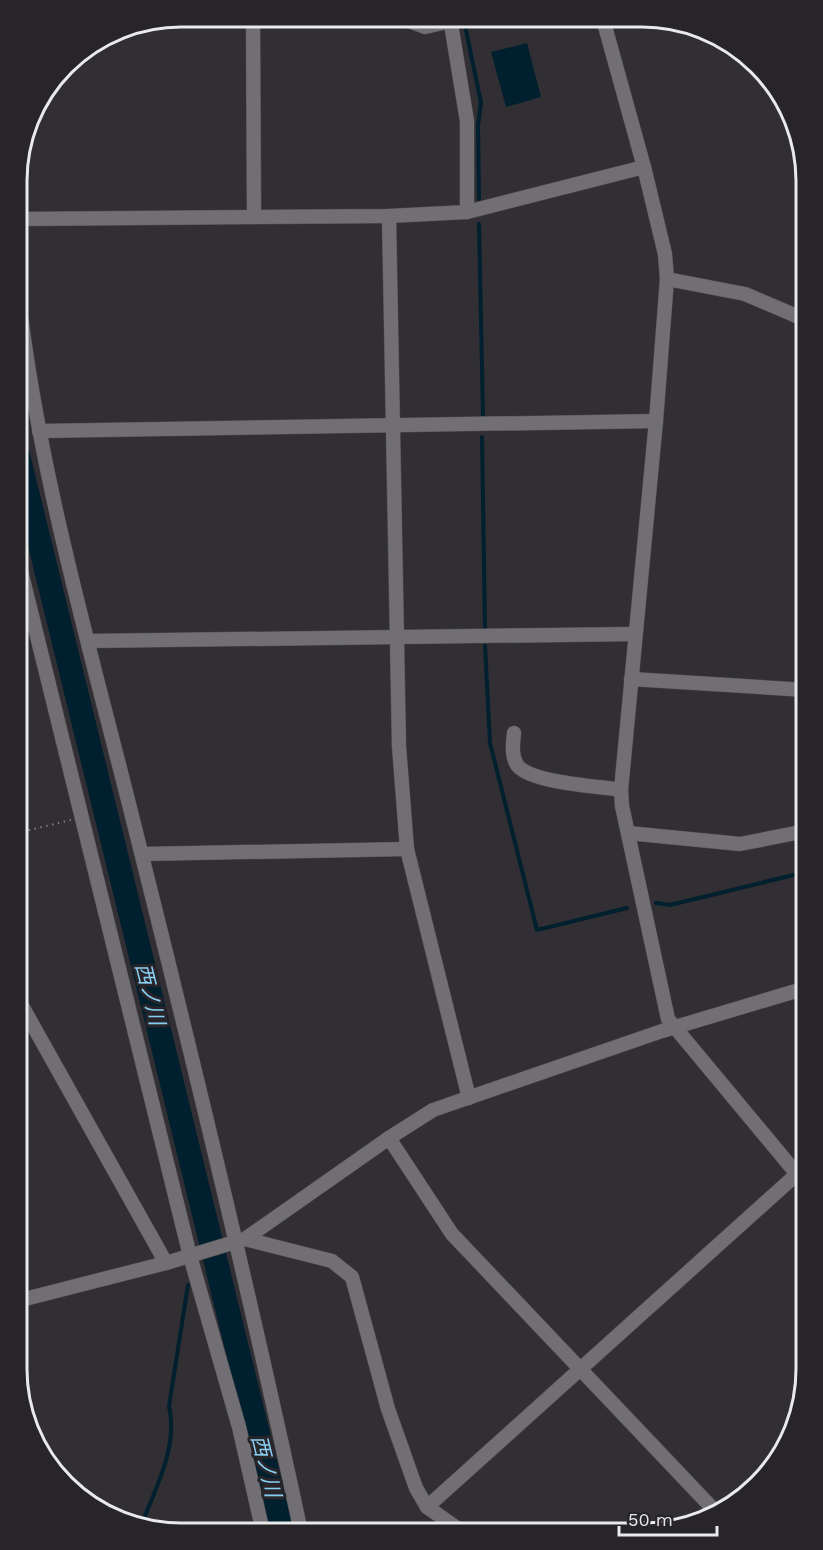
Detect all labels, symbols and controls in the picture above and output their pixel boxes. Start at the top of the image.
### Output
water label: 西ノ川 [131,960,171,1029]
water label: 西ノ川 [247,1432,287,1501]
scale bar [619,1499,716,1537]
text: 50 m [628,1509,673,1530]

